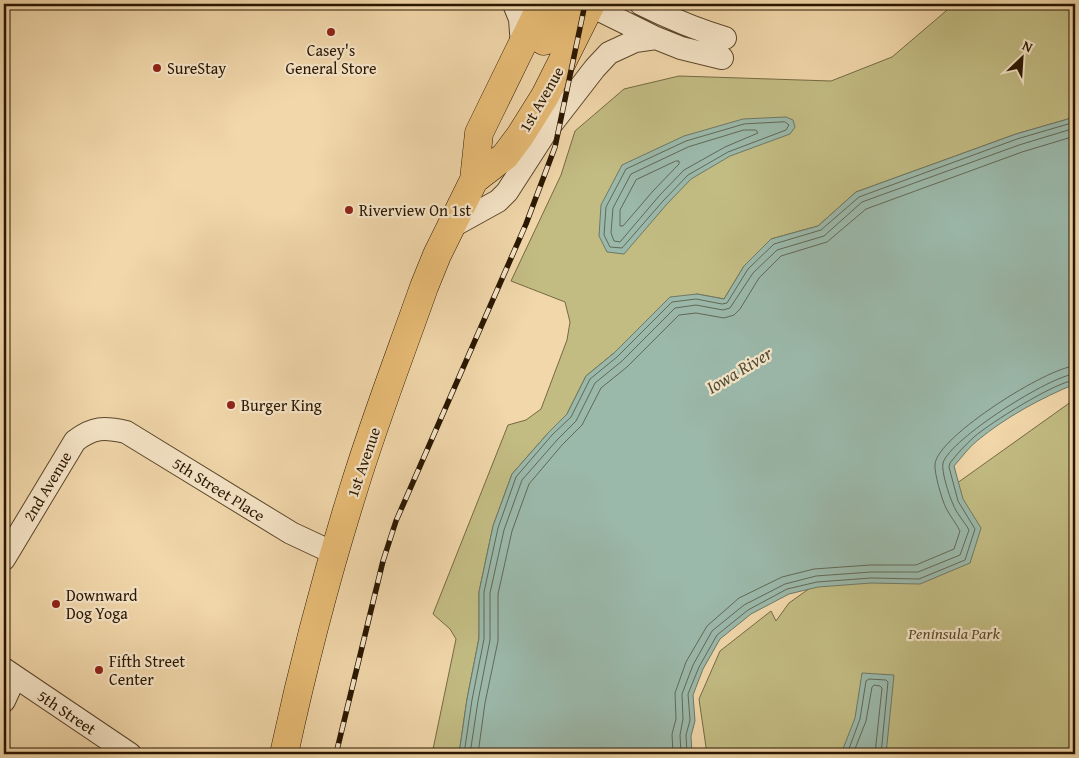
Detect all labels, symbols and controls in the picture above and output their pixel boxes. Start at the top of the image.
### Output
marker: Casey's General Store [325,26,337,38]
north arrow [996,32,1046,82]
text: N [1019,35,1037,58]
place label: Casey's General Store [286,38,376,80]
place label: SureStay [167,56,226,80]
marker: SureStay [151,62,163,74]
street label: 1st Avenue [513,62,569,136]
place label: Riverview On 1st [359,198,472,222]
marker: Riverview On 1st [343,204,355,216]
water label: Iowa River [701,339,778,400]
place label: Burger King [241,393,322,417]
marker: Burger King [225,399,237,411]
street label: 1st Avenue [340,424,386,500]
street label: 2nd Avenue [17,446,77,526]
street label: 5th Street Place [168,451,270,527]
place label: Downward Dog Yoga [66,583,138,625]
marker: Downward Dog Yoga [50,598,62,610]
park label: Peninsula Park [907,621,1000,645]
place label: Fifth Street Center [109,649,185,691]
marker: Fifth Street Center [93,664,105,676]
street label: 5th Street [33,684,101,741]

